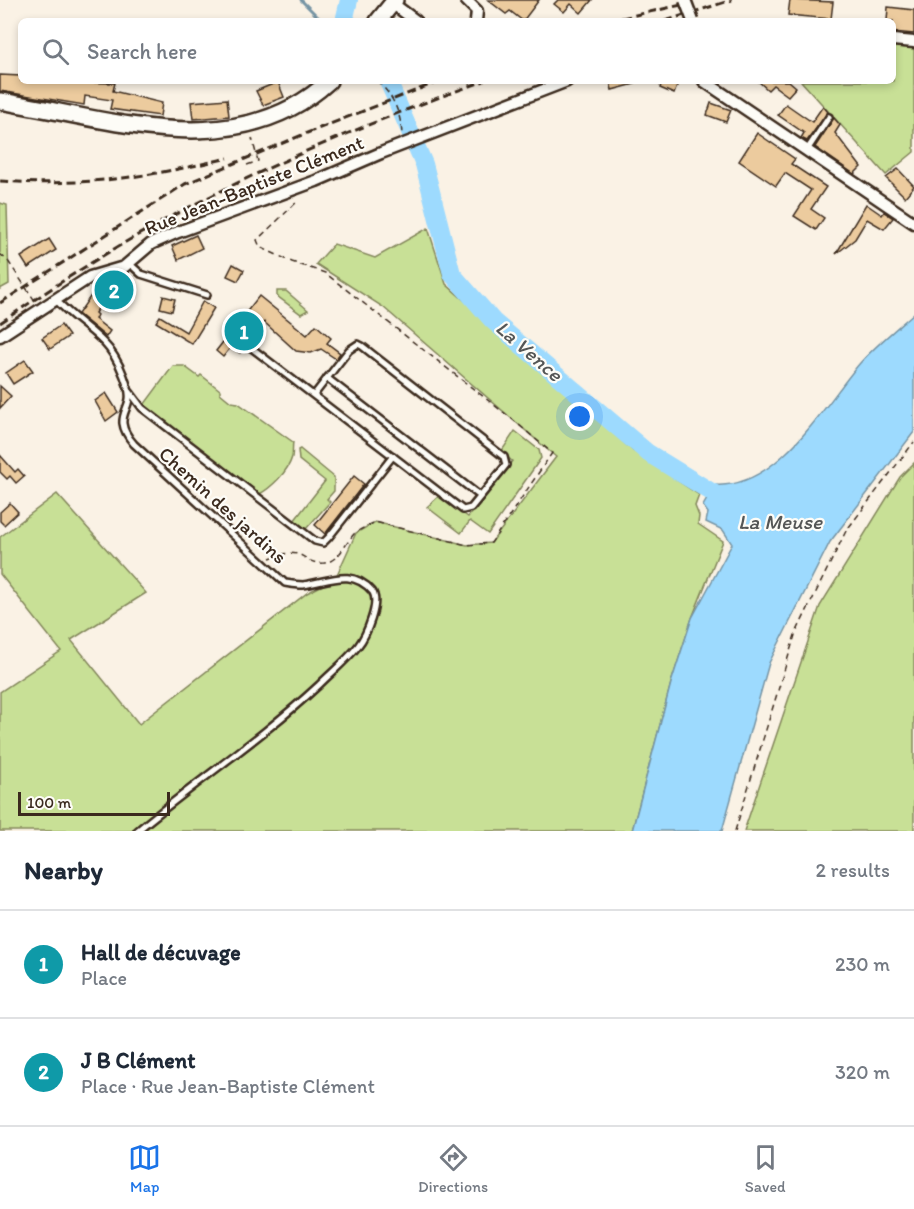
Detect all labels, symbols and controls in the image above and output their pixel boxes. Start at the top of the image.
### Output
search box [18,18,896,84]
icon: search [39,35,72,68]
text: Search here [87,38,197,65]
street label: Rue Jean-Baptiste Clément [141,130,367,240]
pin: 2 [94,268,134,312]
pin: 1 [224,308,264,354]
water label: La Vence [491,315,568,387]
your location [565,402,594,431]
street label: Chemin des jardins [154,441,292,569]
water label: La Meuse [738,509,823,534]
scale bar [18,789,170,816]
text: 100 m [27,793,71,812]
text: Nearby [24,854,103,886]
text: 2 results [816,858,890,882]
text: Hall de décuvage [81,939,241,966]
text: 1 [39,952,48,976]
text: 230 m [835,952,890,976]
text: Place [81,966,127,990]
text: J B Clément [81,1047,195,1074]
text: 2 [38,1060,49,1084]
text: 320 m [835,1060,890,1084]
text: Place · Rue Jean-Baptiste Clément [81,1074,375,1098]
tab: Map [128,1141,161,1196]
tab: Directions [418,1141,488,1196]
tab: Saved [745,1141,786,1196]

